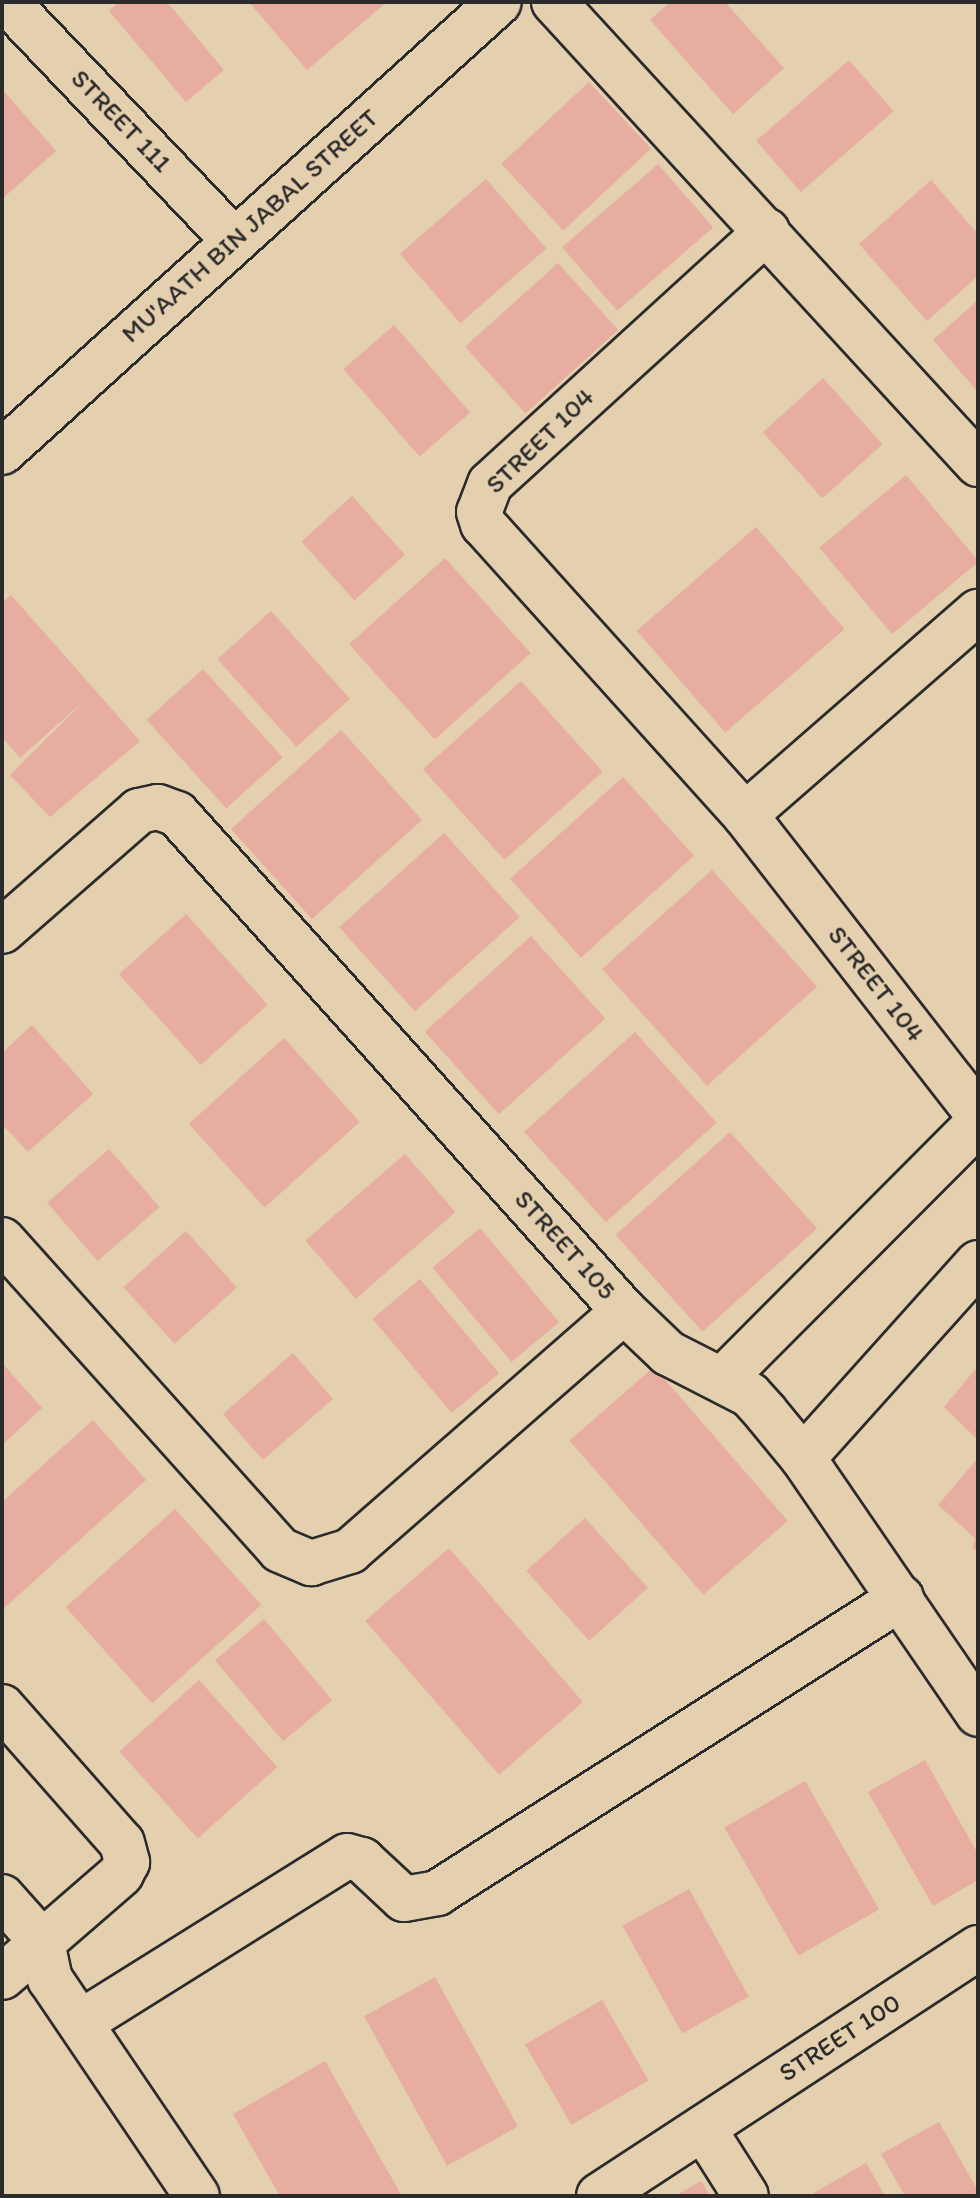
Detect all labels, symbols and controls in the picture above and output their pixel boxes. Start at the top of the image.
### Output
street label: STREET 111 [64,63,178,179]
street label: MU'AATH BIN JABAL STREET [116,103,384,349]
street label: STREET 104 [479,382,601,500]
street label: STREET 104 [821,920,931,1048]
street label: STREET 105 [508,1184,622,1306]
street label: STREET 100 [773,1987,907,2089]

